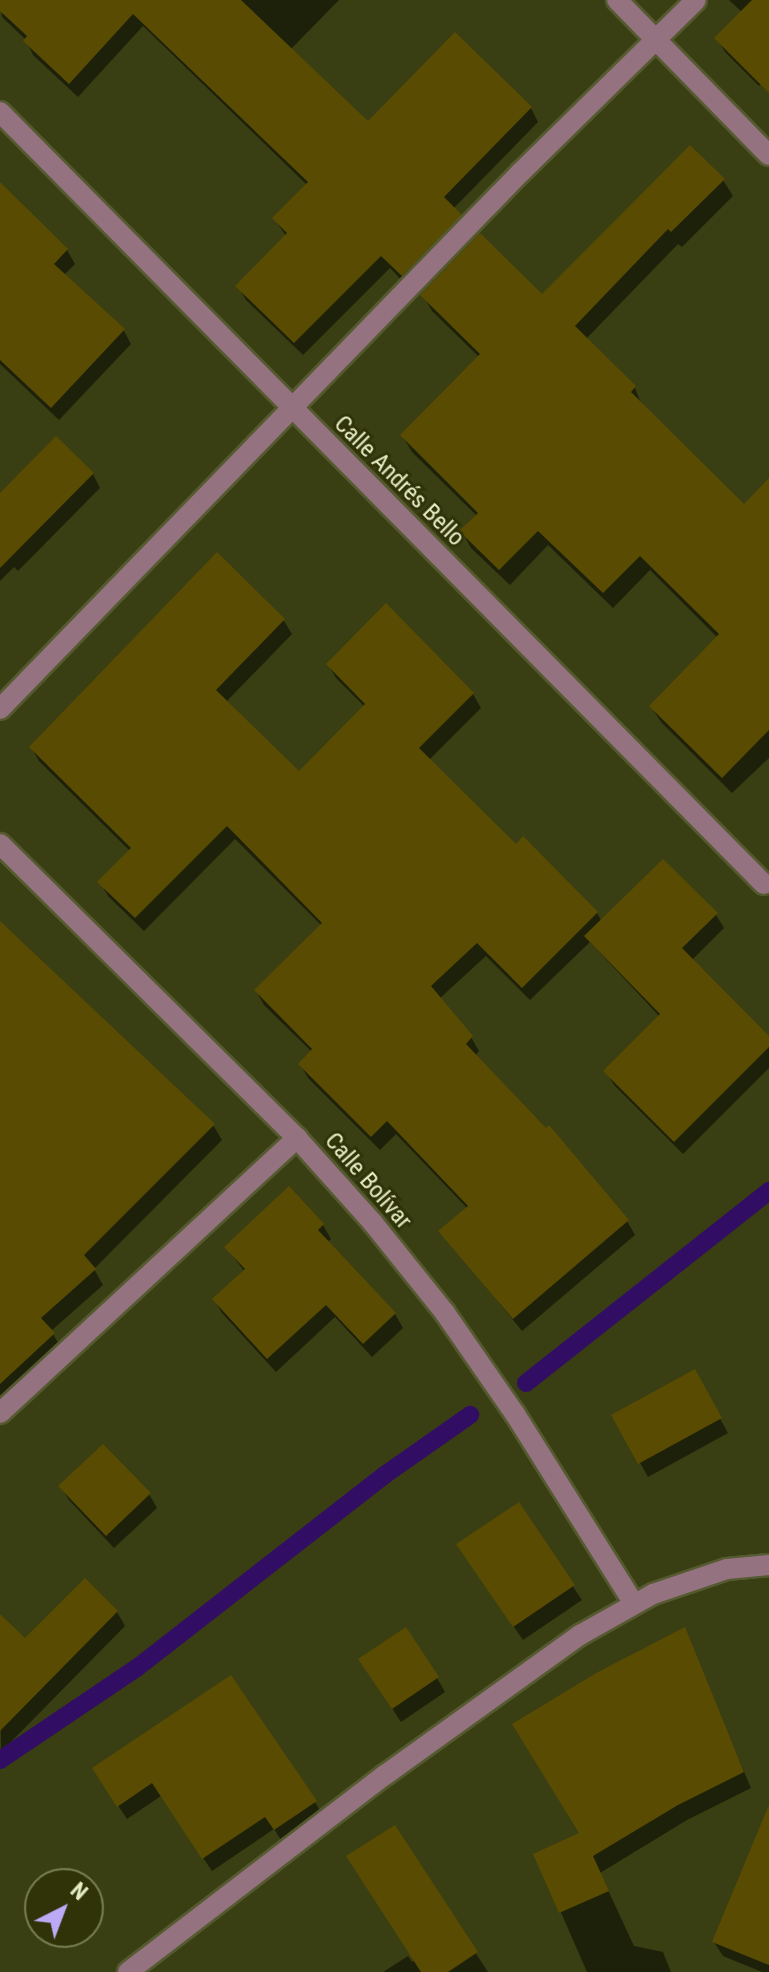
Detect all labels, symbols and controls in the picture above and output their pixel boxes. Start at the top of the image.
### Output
street label: Calle Andrés Bello [328,410,470,552]
street label: Calle Bolívar [318,1127,418,1235]
north arrow [24,1868,104,1948]
text: N [66,1877,92,1905]

